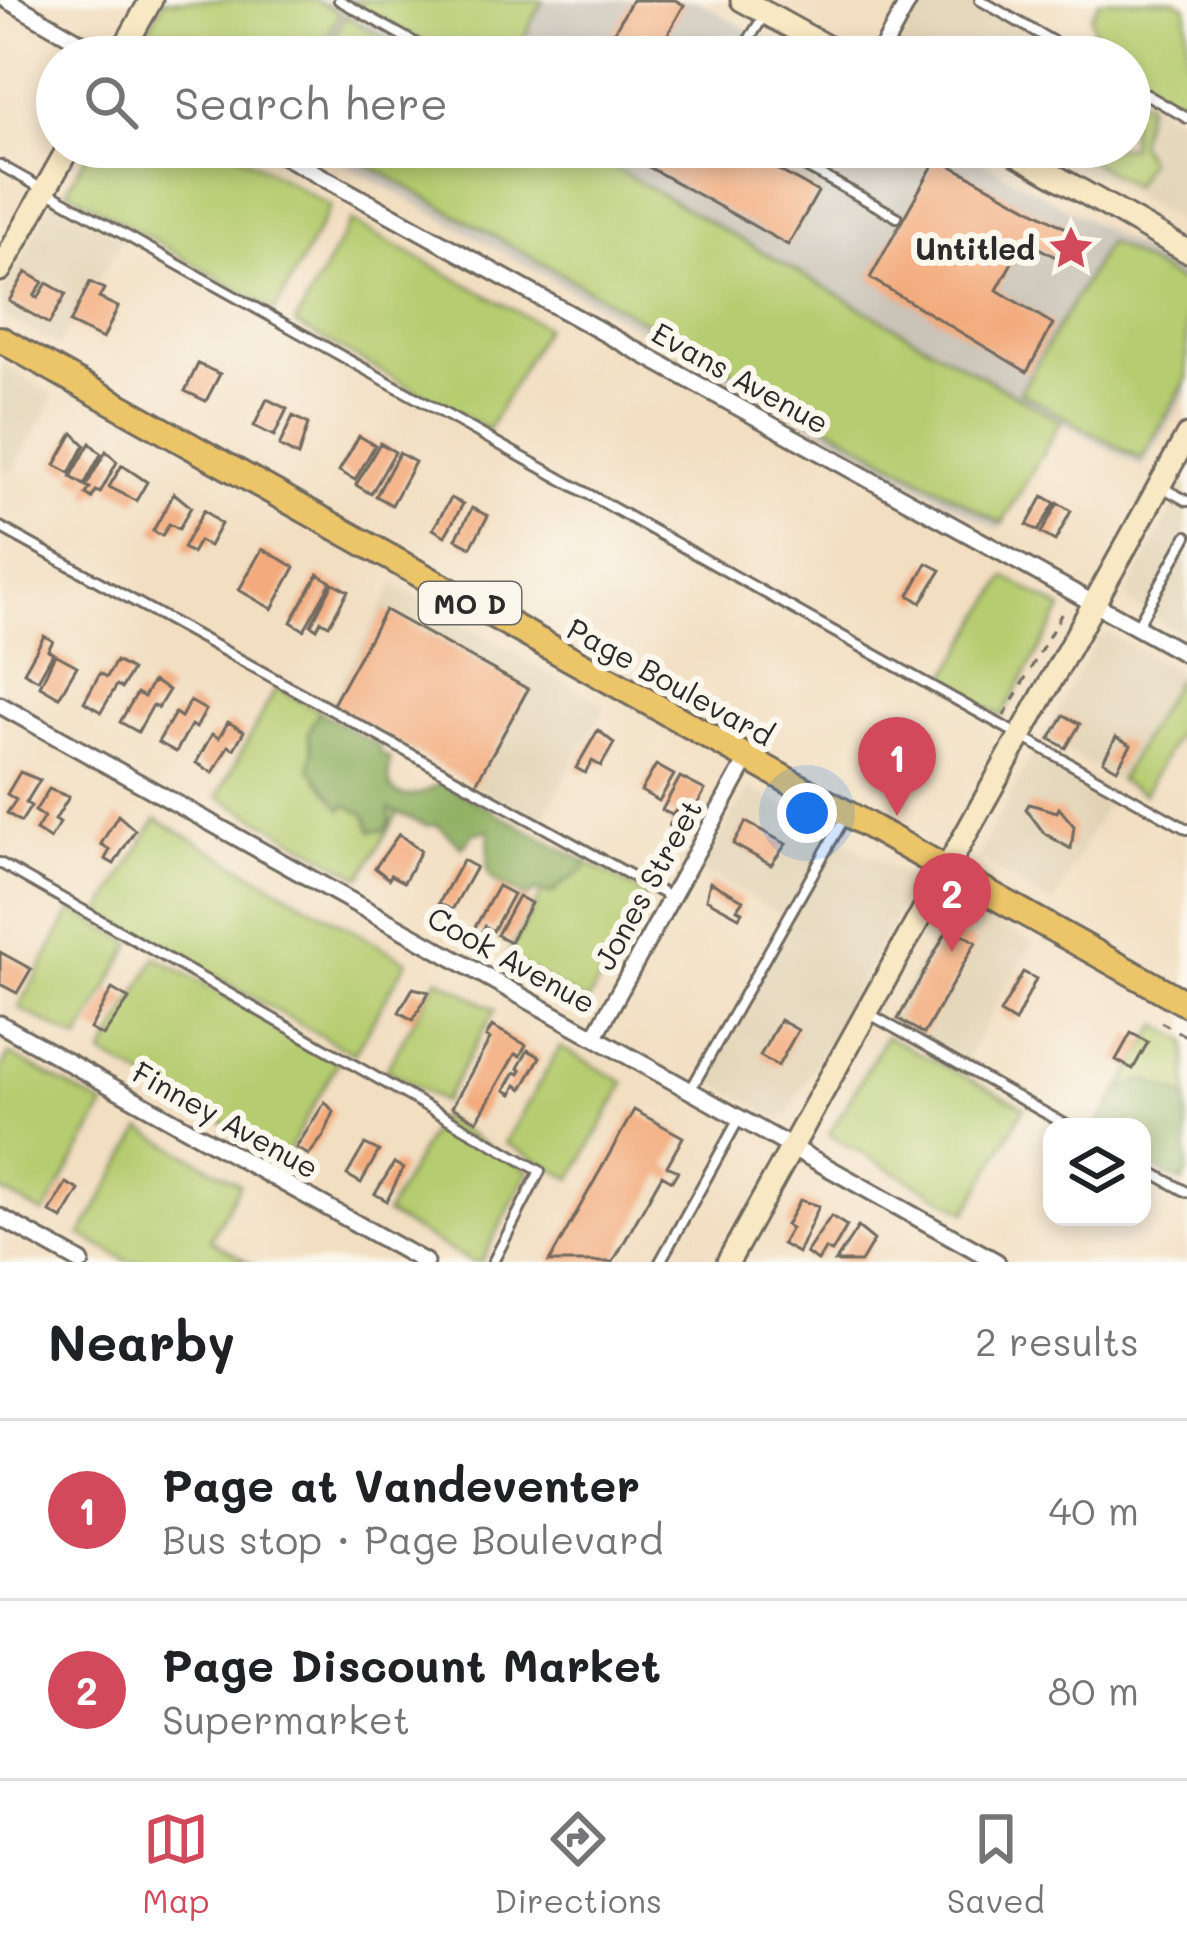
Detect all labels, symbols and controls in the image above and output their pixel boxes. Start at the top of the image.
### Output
search box [36,36,1151,168]
icon: search [78,69,144,135]
text: Search here [174,73,448,131]
place icon: Untitled [1046,223,1096,273]
place label: Untitled [915,228,1035,268]
street label: Evans Avenue [645,312,837,442]
road number: MO D [419,582,521,624]
street label: Page Boulevard [561,608,781,754]
pin: 1 [858,717,936,816]
your location [777,783,837,843]
street label: Jones Street [584,792,710,976]
pin: 2 [913,853,991,952]
street label: Cook Avenue [421,896,603,1022]
street label: Finney Avenue [126,1051,326,1187]
map controls [1043,1118,1151,1226]
button: layers [1043,1118,1151,1226]
text: Nearby [48,1307,235,1374]
text: 2 results [975,1315,1139,1366]
text: Page at Vandeventer [162,1455,640,1513]
text: 1 [78,1484,96,1535]
text: 40 m [1048,1484,1139,1535]
text: Bus stop · Page Boulevard [162,1513,663,1564]
text: Page Discount Market [162,1635,661,1693]
text: 2 [76,1664,98,1715]
text: 80 m [1048,1664,1139,1715]
text: Supermarket [162,1693,410,1744]
tab: Map [142,1806,210,1921]
tab: Directions [494,1806,662,1921]
tab: Saved [947,1806,1045,1921]

